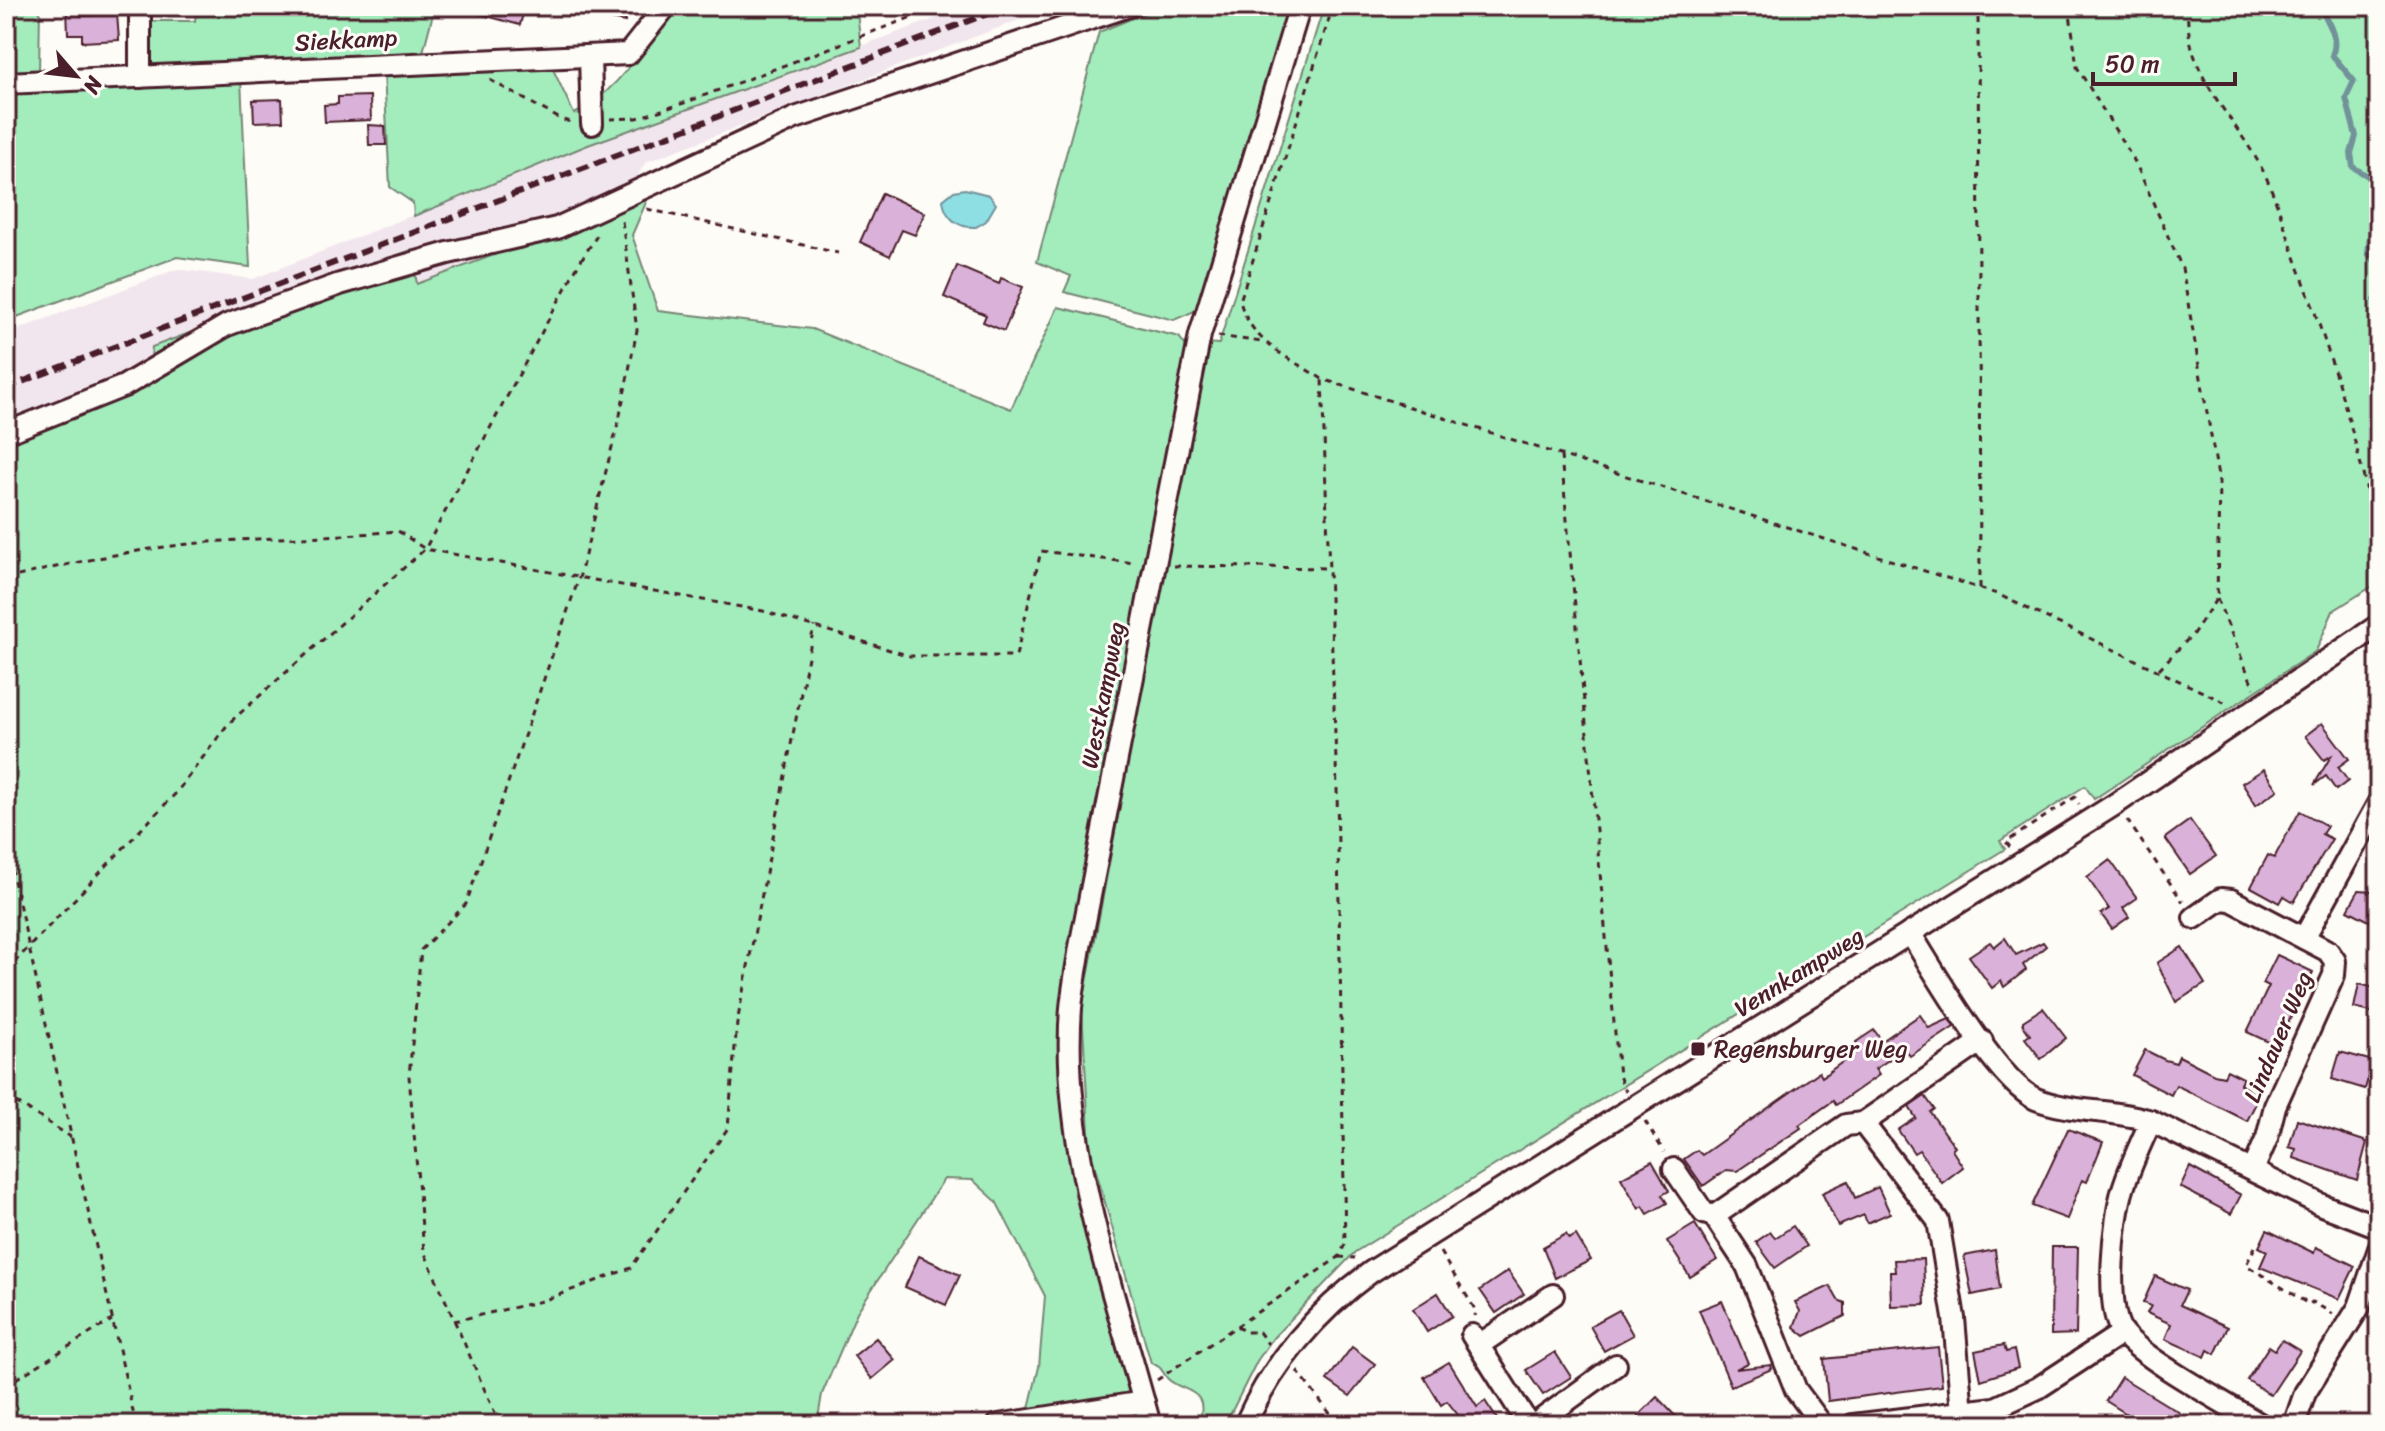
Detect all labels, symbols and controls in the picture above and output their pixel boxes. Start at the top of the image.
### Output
street label: Siekkamp [294,16,399,64]
north arrow [36,36,116,116]
scale bar [2093,36,2235,86]
text: 50 m [2105,43,2160,85]
text: N [72,68,114,102]
street label: Westkampweg [1068,618,1138,772]
street label: Vennkampweg [1726,915,1872,1029]
street label: Lindauer Weg [2231,965,2325,1109]
place label: Regensburger Weg [1714,1028,1908,1070]
marker: Regensburger Weg [1689,1040,1707,1058]

